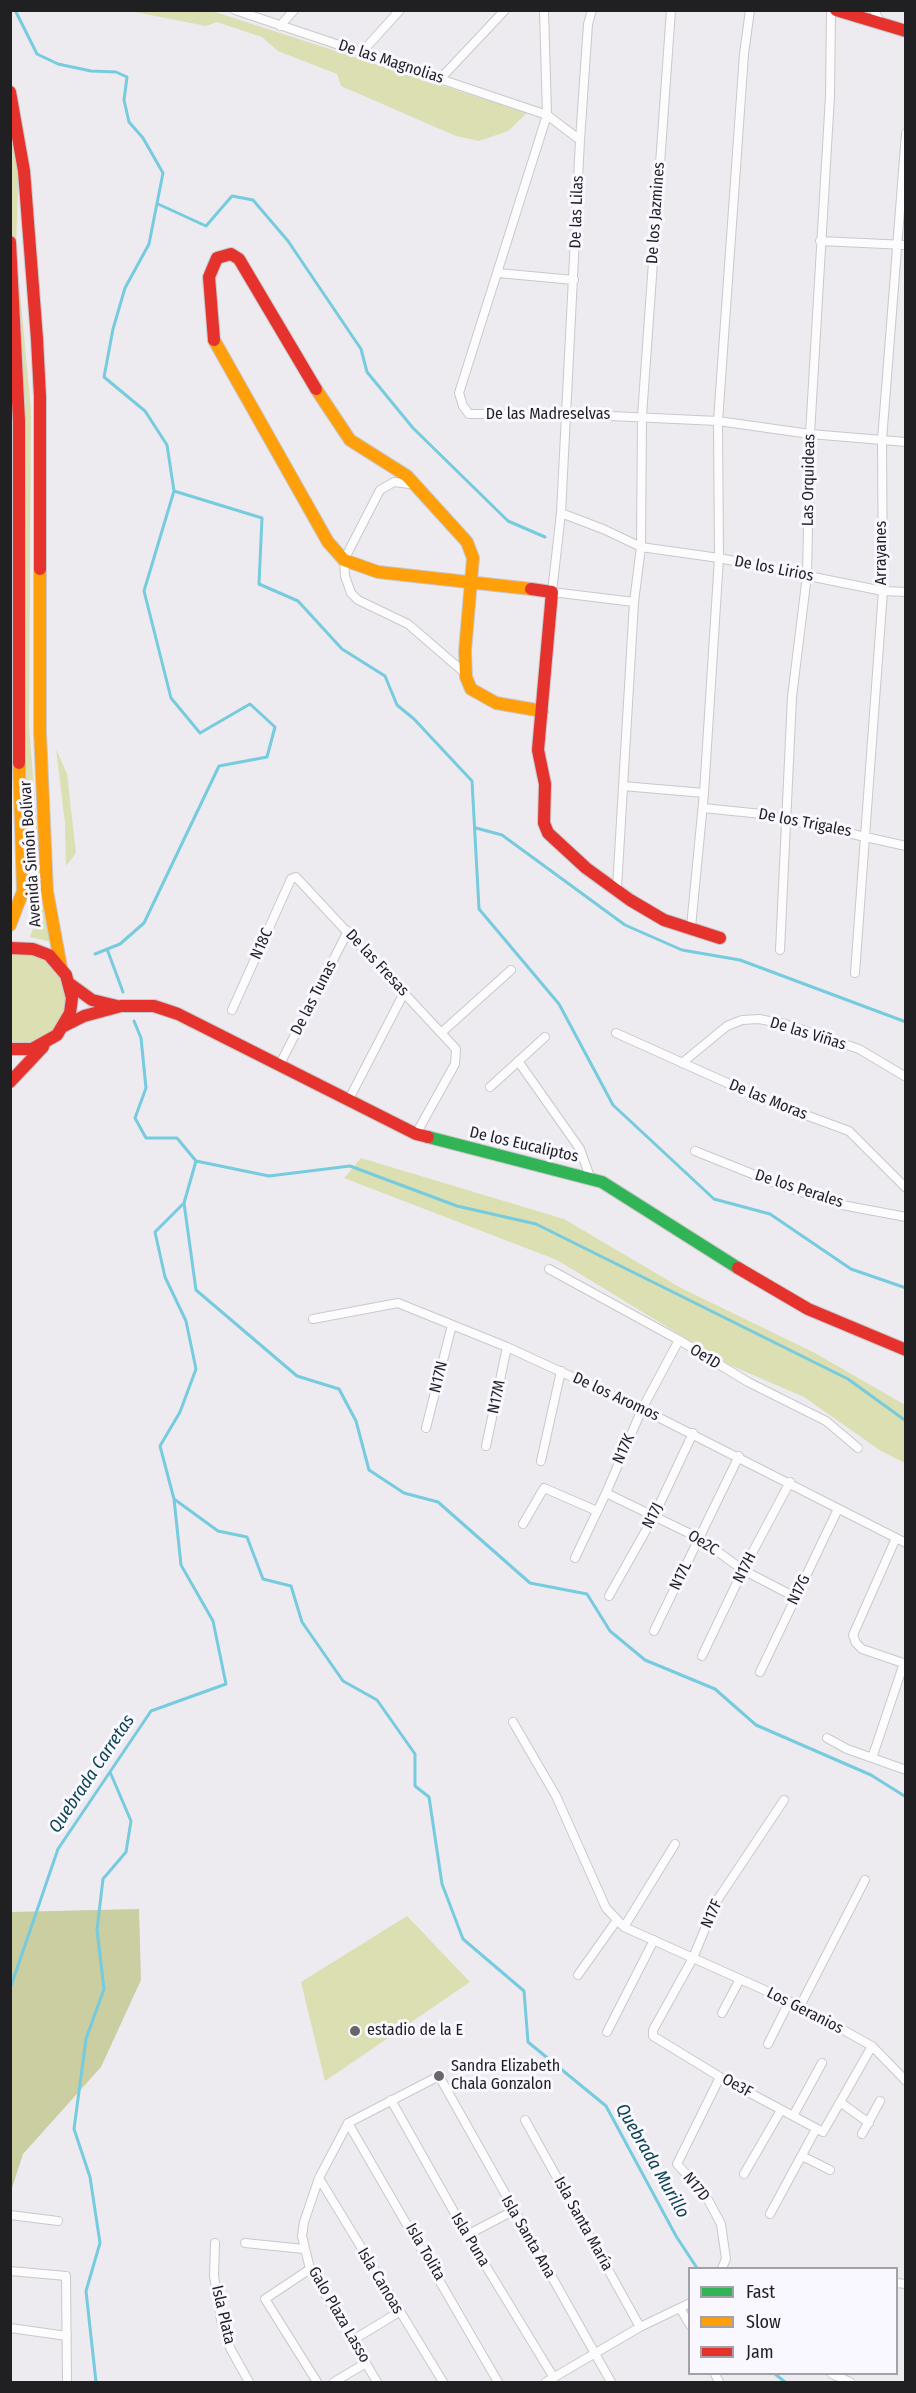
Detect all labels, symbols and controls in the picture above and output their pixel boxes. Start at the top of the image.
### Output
street label: De las Magnolias [336,36,446,88]
street label: De los Jazmines [643,161,669,265]
street label: De las Lilas [566,175,588,249]
street label: De las Madreselvas [486,405,610,425]
street label: Las Orquideas [799,434,819,526]
street label: Arrayanes [872,521,892,585]
street label: De los Lirios [733,552,815,586]
street label: Avenida Simón Bolívar [16,780,46,928]
street label: De los Trigales [757,805,853,841]
street label: N18C [247,925,277,963]
street label: De las Fresas [341,926,413,1000]
street label: De las Tunas [287,957,341,1039]
street label: De las Viñas [768,1013,848,1055]
street label: De las Moras [726,1076,810,1124]
street label: De los Eucaliptos [468,1123,580,1167]
street label: De los Perales [752,1166,846,1212]
street label: Oe1D [686,1340,724,1374]
street label: N17N [426,1359,452,1395]
street label: De los Aromos [570,1369,662,1425]
street label: N17M [484,1378,510,1416]
street label: N17K [609,1431,639,1467]
street label: N17J [638,1500,668,1532]
street label: Oe2C [684,1526,722,1560]
street label: N17H [729,1549,761,1587]
street label: N17L [666,1559,696,1593]
street label: N17G [783,1572,815,1608]
water label: Quebrada Carretas [45,1711,139,1837]
street label: N17F [697,1897,727,1931]
street label: Los Geranios [763,1984,847,2038]
place label: estadio de la E [367,2021,463,2041]
marker: estadio de la E [348,2024,362,2038]
place label: Sandra Elizabeth Chala Gonzalon [451,2057,560,2095]
marker: Sandra Elizabeth Chala Gonzalon [432,2069,446,2083]
street label: Oe3F [718,2070,756,2102]
water label: Quebrada Murillo [611,2100,693,2222]
street label: N17D [679,2169,713,2205]
street label: Isla Santa María [549,2174,617,2274]
street label: Isla Santa Ana [497,2192,559,2282]
street label: Isla Puna [446,2210,494,2270]
street label: Isla Tolita [401,2220,449,2284]
street label: Isla Canoas [353,2244,407,2318]
street label: Galo Plaza Lasso [304,2264,374,2366]
legend [688,2267,898,2375]
text: Fast [746,2281,775,2303]
street label: Isla Plata [207,2284,239,2346]
text: Slow [746,2311,781,2333]
text: Jam [746,2341,774,2363]

